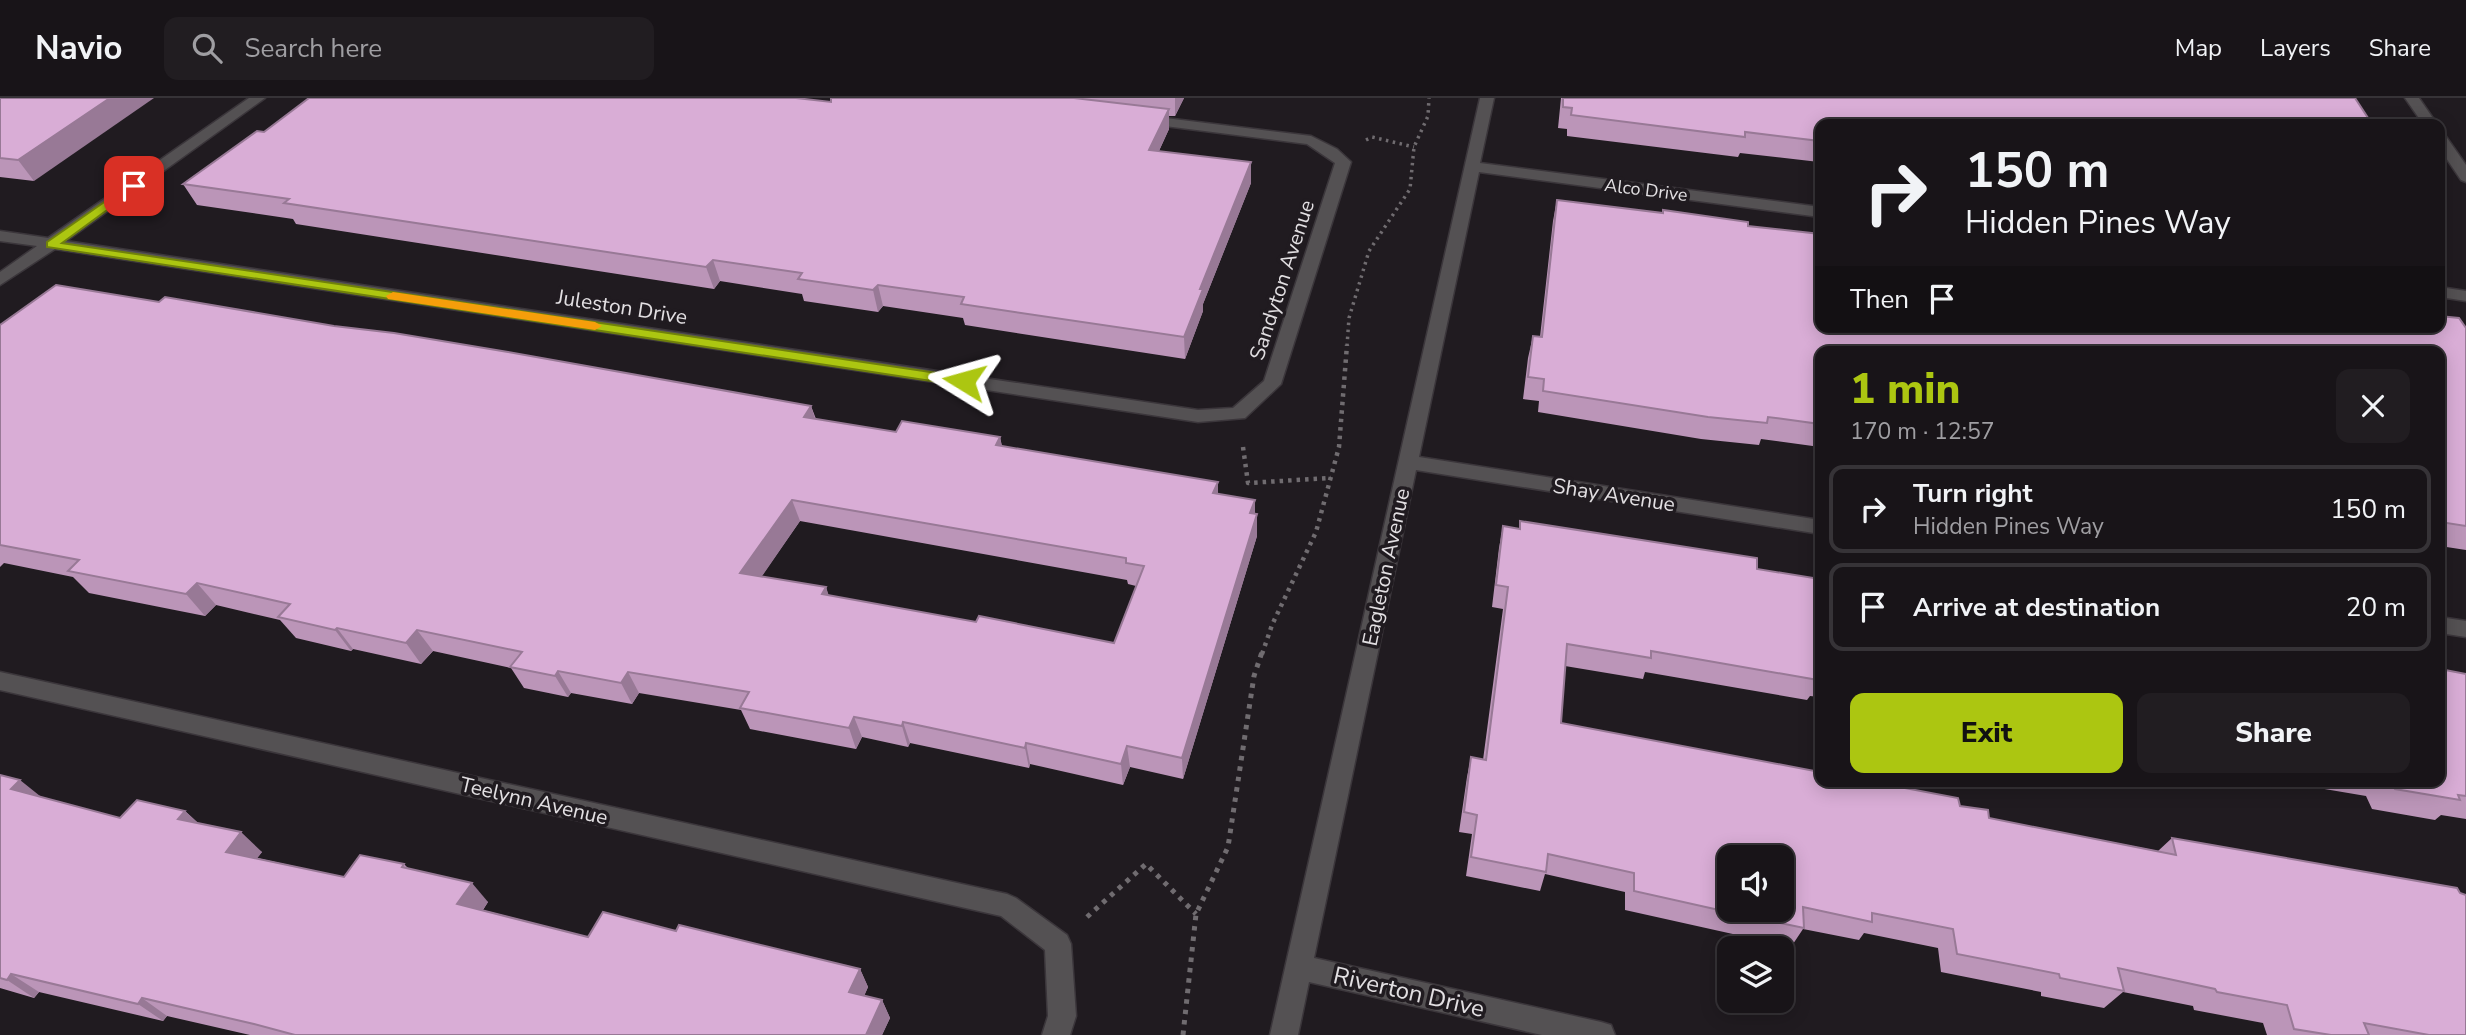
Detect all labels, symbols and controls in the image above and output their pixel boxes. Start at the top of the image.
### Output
search box [164,17,654,80]
text: Navio [35,26,122,71]
icon: search [188,29,226,67]
text: Search here [244,31,382,66]
text: Map [2175,32,2222,64]
text: Layers [2260,32,2331,64]
text: Share [2369,32,2431,64]
text: 150 m [1965,137,2109,204]
icon: right [1850,147,1941,238]
pin [104,156,164,216]
icon: arrive [115,167,153,205]
street label: Alco Drive [1603,173,1689,207]
street label: Sandyton Avenue [1243,196,1321,364]
text: Hidden Pines Way [1965,201,2231,244]
icon: arrive [1923,280,1961,318]
text: Then [1850,282,1909,317]
street label: Juleston Drive [554,283,689,331]
position arrow [927,344,1001,418]
text: 1 min [1850,361,1960,418]
button: close [2336,369,2410,443]
text: 170 m · 12:57 [1850,416,1995,447]
street label: Shay Avenue [1551,472,1677,518]
text: Turn right [1913,476,2032,511]
street label: Eagleton Avenue [1356,486,1416,648]
icon: right [1854,490,1892,528]
text: 150 m [2330,492,2406,527]
text: Hidden Pines Way [1913,511,2104,542]
icon: arrive [1854,588,1892,626]
text: Arrive at destination [1913,590,2160,625]
text: 20 m [2346,590,2406,625]
button: Exit [1850,693,2123,773]
button: Share [2137,693,2410,773]
street label: Teelynn Avenue [457,770,611,832]
map controls [1717,845,1794,1013]
button: sound [1717,845,1794,922]
button: layers [1717,936,1794,1013]
street label: Riverton Drive [1330,959,1488,1025]

